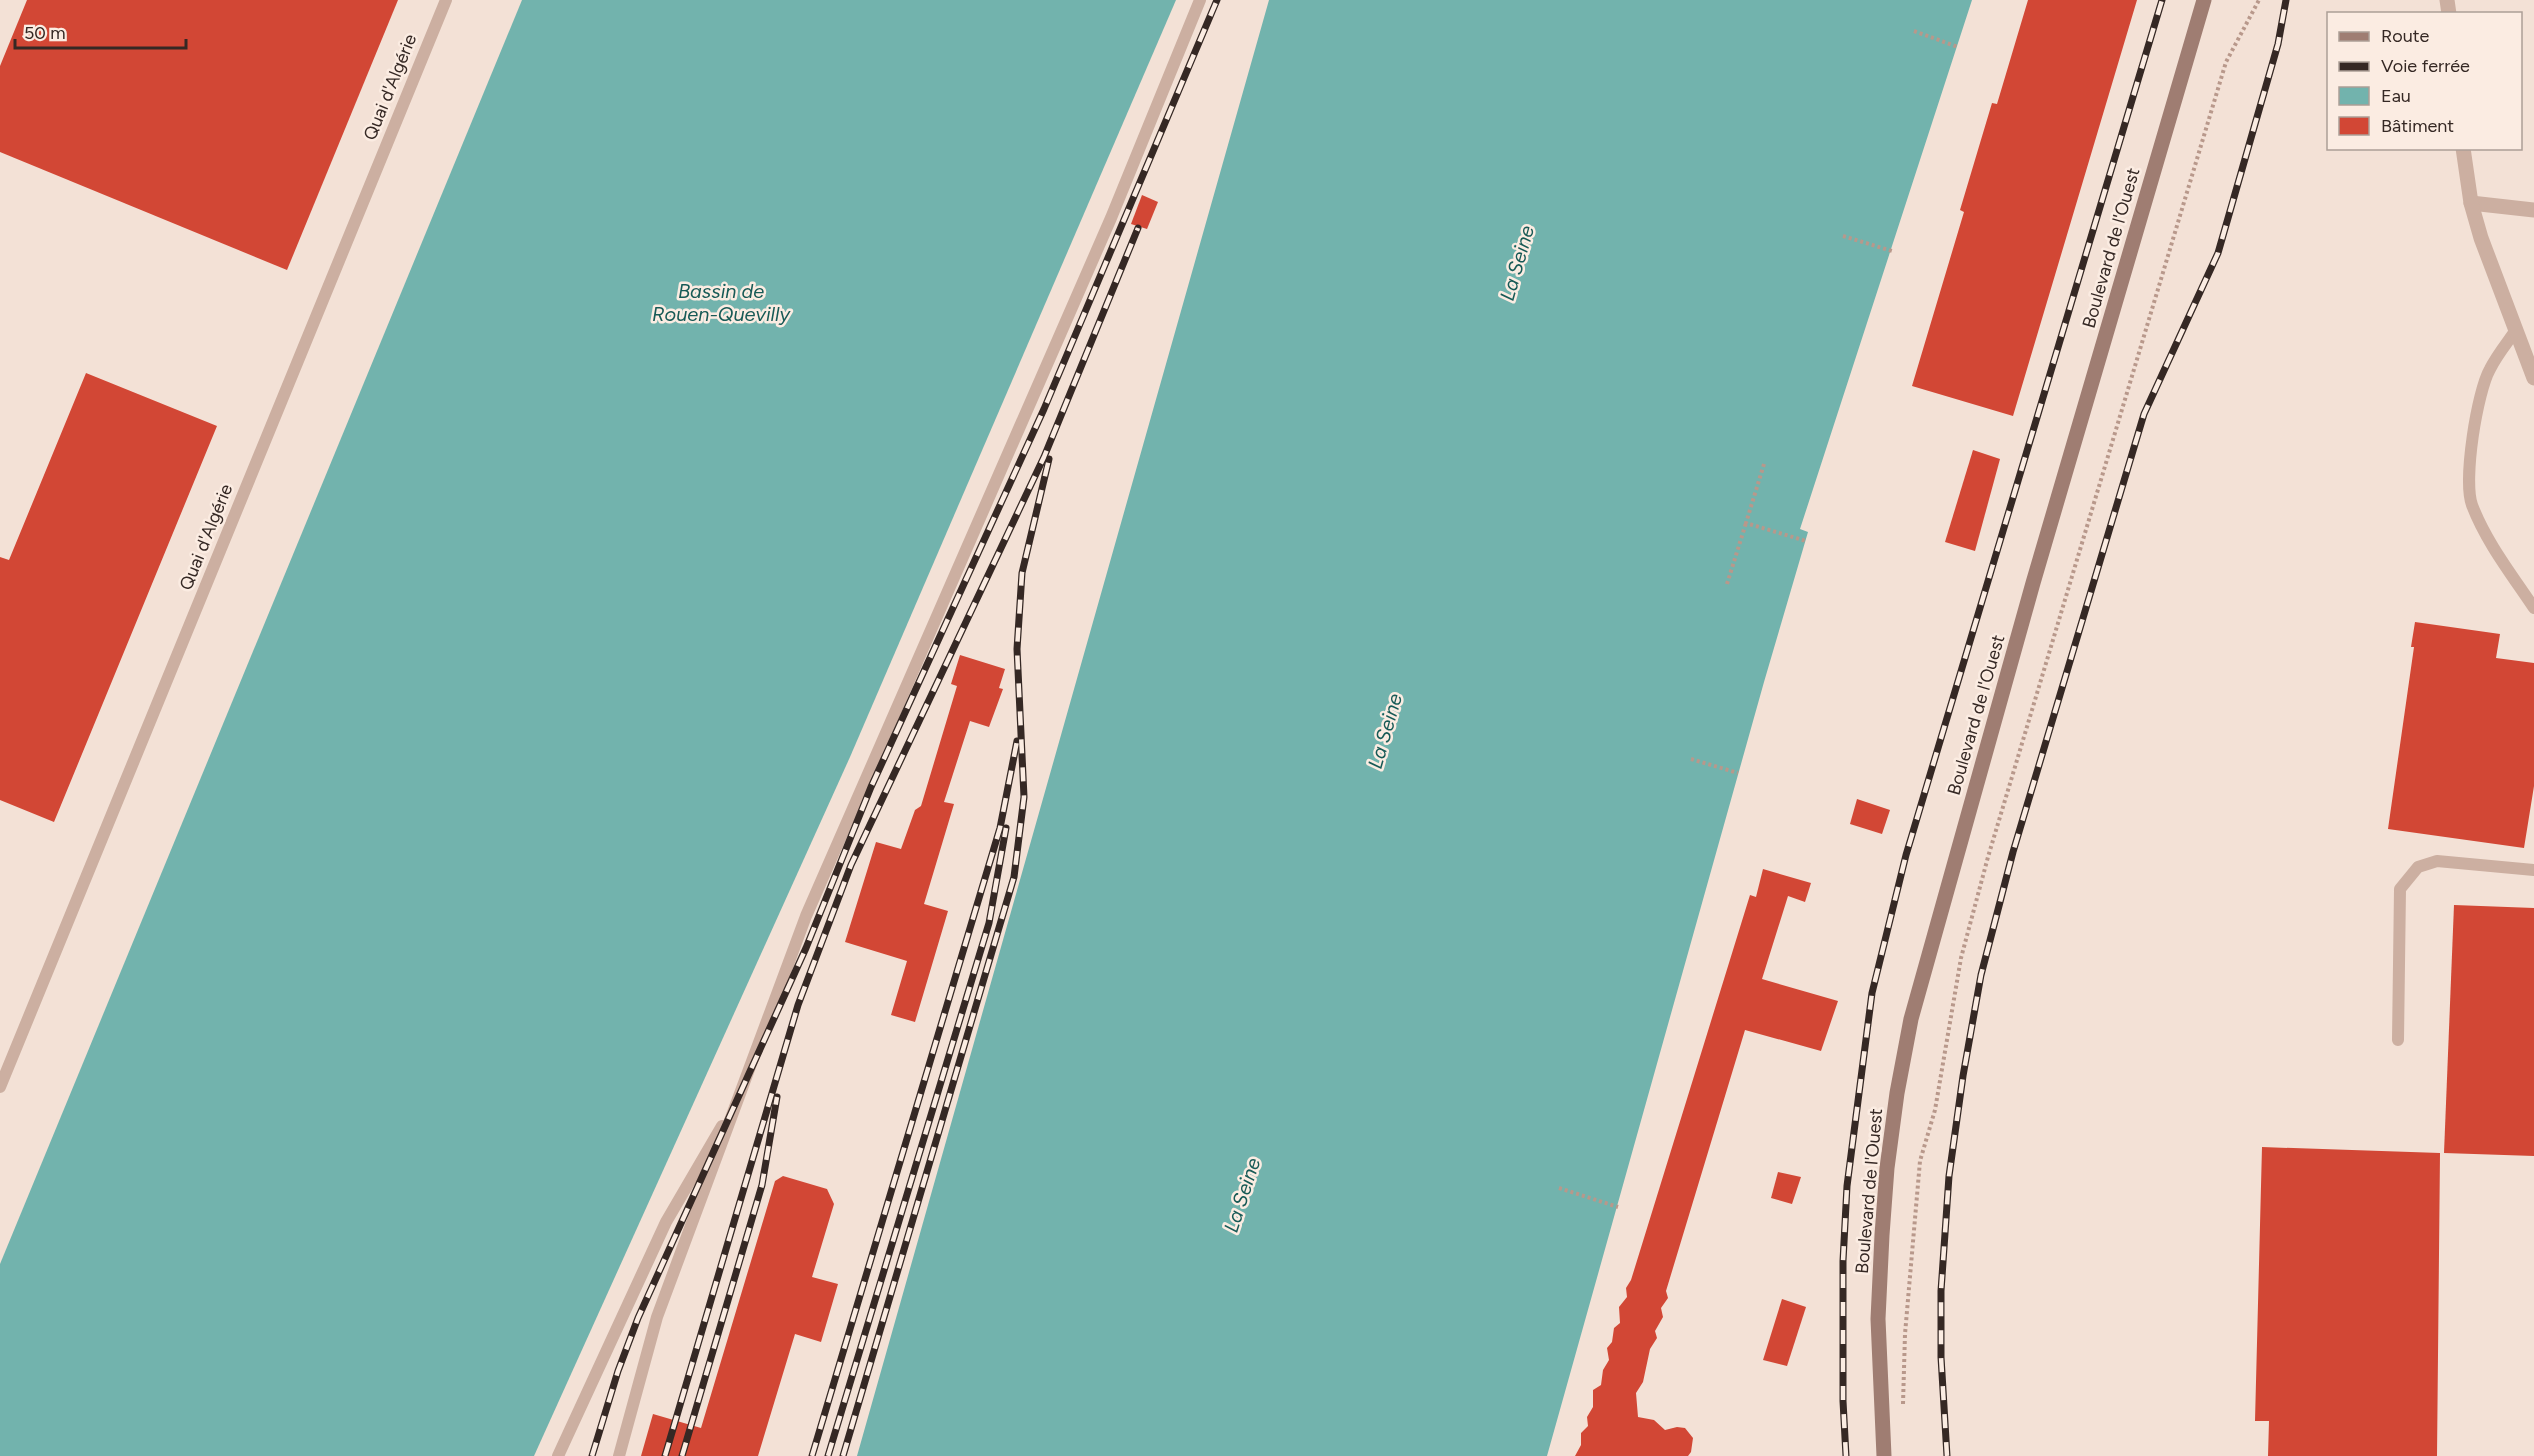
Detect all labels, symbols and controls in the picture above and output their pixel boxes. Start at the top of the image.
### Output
scale bar [15,12,186,50]
legend [2327,12,2522,150]
text: 50 m [24,22,66,44]
text: Route [2381,25,2430,47]
street label: Quai d'Algérie [359,30,421,143]
text: Voie ferrée [2381,55,2470,77]
text: Eau [2381,85,2411,107]
text: Bâtiment [2381,115,2454,137]
street label: Boulevard de l'Ouest [2078,165,2144,331]
water label: La Seine [1495,223,1539,303]
water label: Bassin de Rouen-Quevilly [652,279,791,326]
street label: Quai d'Algérie [175,480,237,593]
street label: Boulevard de l'Ouest [1943,632,2009,798]
water label: La Seine [1363,691,1407,771]
street label: Boulevard de l'Ouest [1851,1107,1887,1275]
water label: La Seine [1219,1155,1265,1235]

